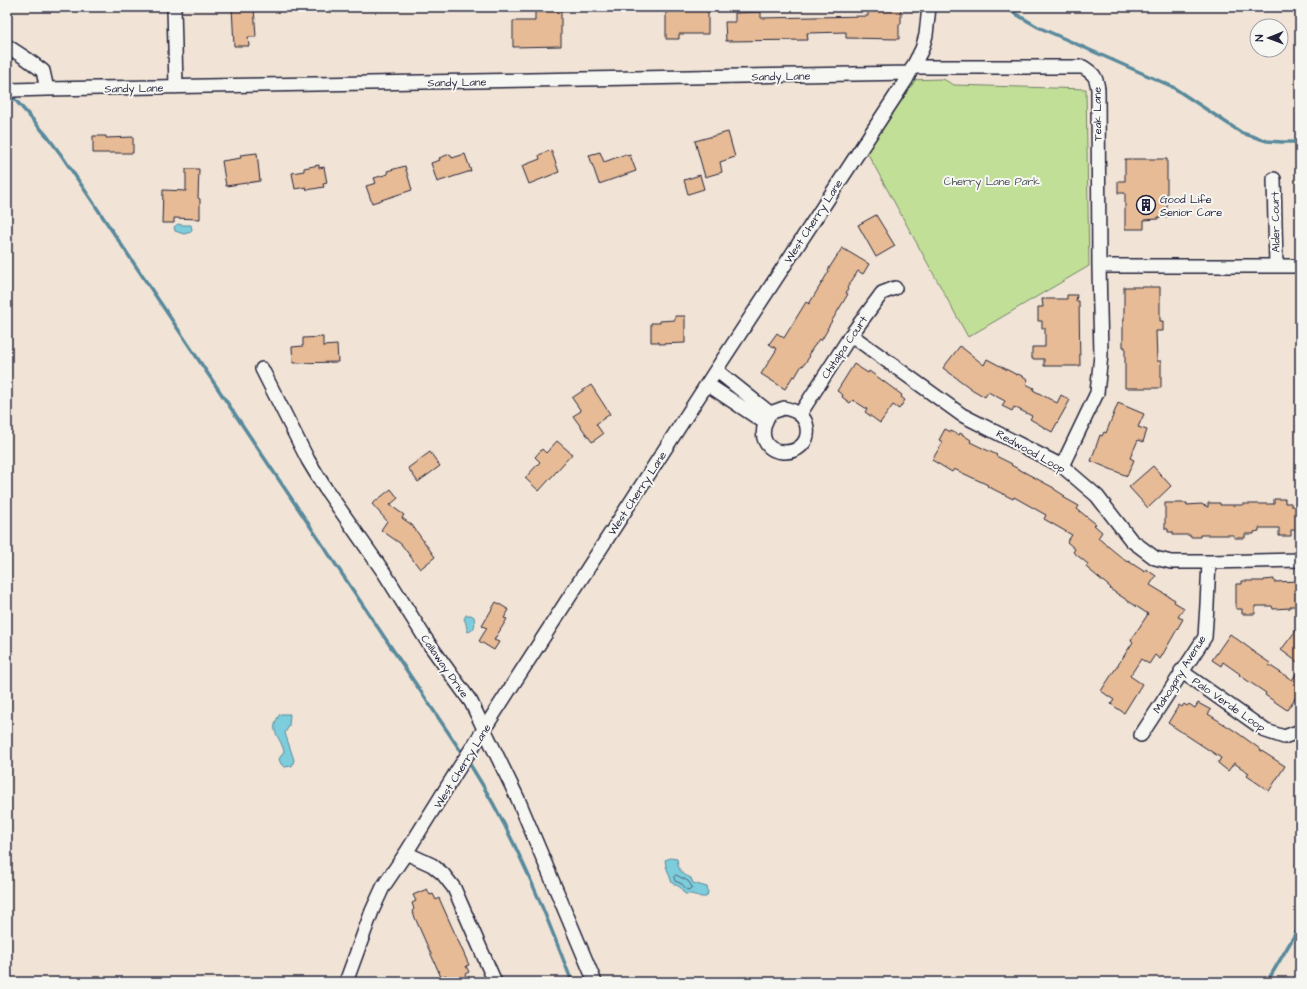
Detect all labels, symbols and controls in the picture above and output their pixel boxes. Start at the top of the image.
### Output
north arrow [1249,18,1289,58]
text: N [1252,34,1267,42]
street label: Sandy Lane [751,68,811,86]
street label: Sandy Lane [427,74,487,92]
street label: Sandy Lane [104,80,164,98]
street label: Teak Lane [1090,87,1105,141]
park label: Cherry Lane Park [944,174,1040,190]
street label: West Cherry Lane [781,176,847,267]
street label: Alder Court [1267,191,1284,253]
place label: Good Life Senior Care [1160,192,1222,220]
building icon: Good Life Senior Care [1135,194,1157,216]
street label: Chitalpa Court [818,312,871,382]
street label: Redwood Loop [994,426,1068,477]
street label: West Cherry Lane [605,448,671,539]
street label: Callaway Drive [416,632,472,701]
street label: Mahogany Avenue [1149,632,1210,717]
street label: Palo Verde Loop [1189,674,1268,735]
street label: West Cherry Lane [430,721,495,812]

